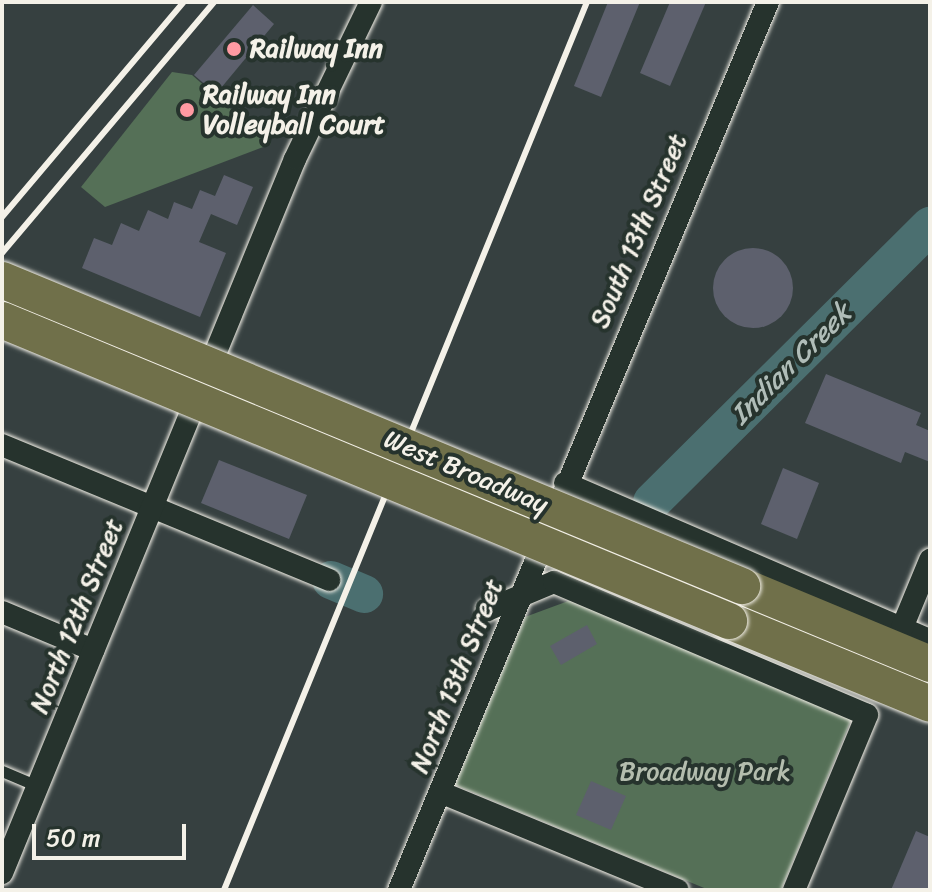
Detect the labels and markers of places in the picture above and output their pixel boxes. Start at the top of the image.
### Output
place label: Railway Inn [250,33,383,65]
marker: Railway Inn [225,40,243,58]
place label: Railway Inn Volleyball Court [203,79,385,140]
marker: Railway Inn Volleyball Court [178,101,196,119]

